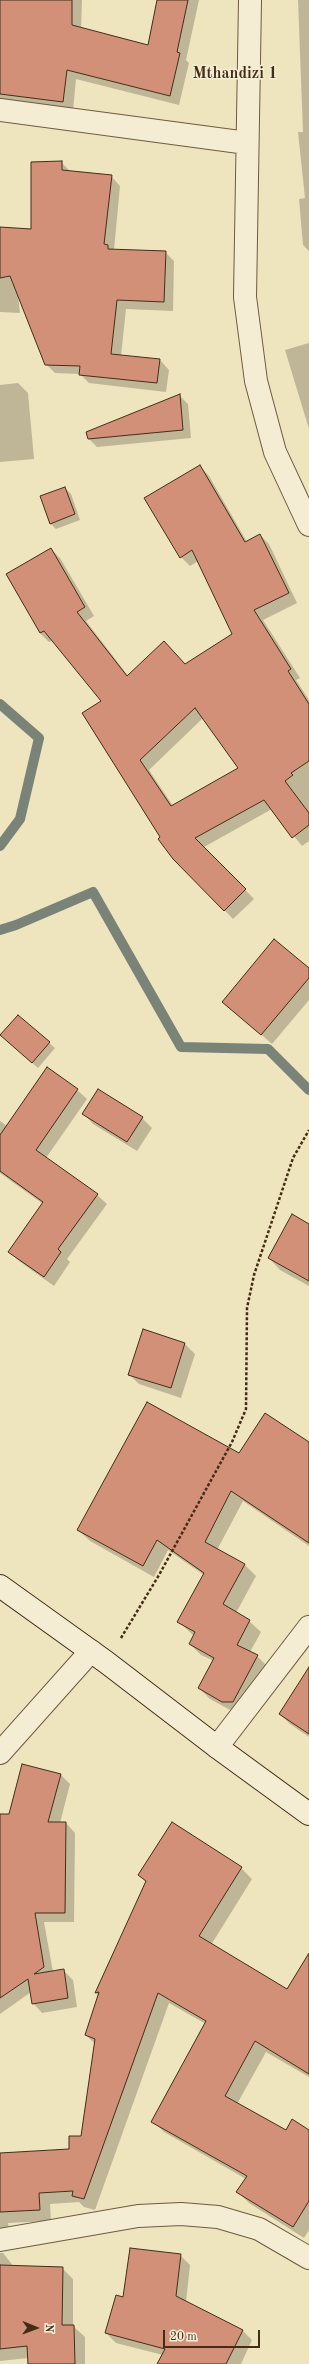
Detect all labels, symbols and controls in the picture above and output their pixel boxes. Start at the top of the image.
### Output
district label: Mthandizi 1 [192,64,278,84]
north arrow [16,2308,56,2348]
scale bar [165,2322,262,2348]
text: N [43,2324,54,2333]
text: 20 m [170,2331,197,2343]

